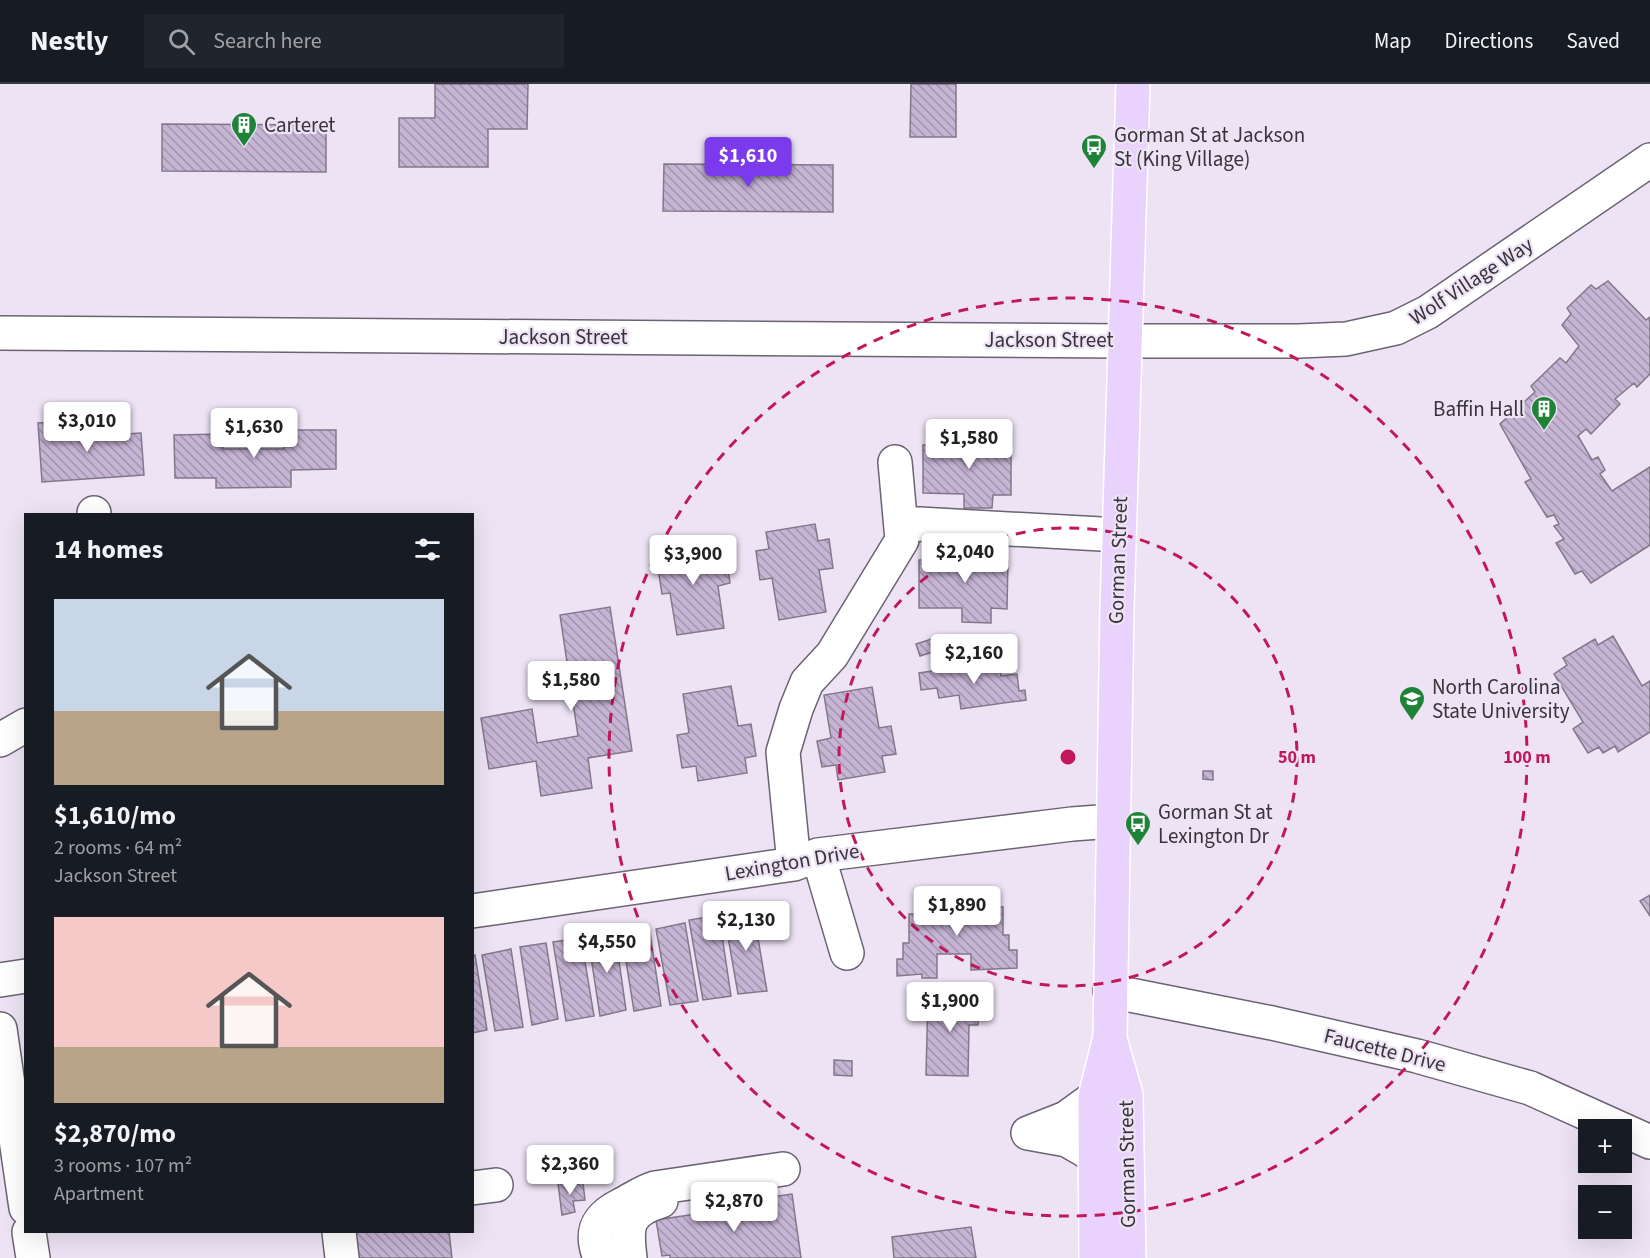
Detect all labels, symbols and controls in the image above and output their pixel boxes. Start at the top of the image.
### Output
search box [144,14,564,68]
text: Nestly [30,21,108,61]
icon: search [165,25,198,58]
text: Search here [213,25,322,57]
text: Map [1374,26,1412,56]
text: Directions [1445,26,1533,56]
text: Saved [1566,26,1620,56]
building icon: Carteret [229,110,259,148]
place label: Carteret [264,110,335,140]
place label: Gorman St at Jackson St (King Village) [1114,120,1305,174]
bus stop icon: Gorman St at Jackson St (King Village) [1079,132,1109,170]
pin: $1,610 [699,137,797,188]
text: $1,610 [719,142,777,170]
street label: Wolf Village Way [1403,230,1539,332]
street label: Jackson Street [498,322,628,352]
street label: Jackson Street [984,325,1114,355]
place label: Baffin Hall [1433,394,1524,424]
building icon: Baffin Hall [1529,394,1559,432]
pin: $3,010 [38,402,136,453]
text: $3,010 [58,407,116,435]
pin: $1,630 [205,408,303,459]
text: $1,630 [225,413,283,441]
pin: $1,580 [920,419,1018,470]
text: $1,580 [940,424,998,452]
street label: Gorman Street [1101,496,1135,624]
text: 14 homes [54,531,163,568]
icon: filters [411,533,444,566]
pin: $2,040 [916,533,1014,584]
pin: $3,900 [644,535,742,586]
text: $2,040 [936,538,994,566]
text: $3,900 [664,540,722,568]
pin: $2,160 [925,634,1023,685]
icon: home [195,638,303,746]
text: $2,160 [945,639,1003,667]
pin: $1,580 [522,661,620,712]
text: $1,580 [542,666,600,694]
place label: North Carolina State University [1432,672,1570,726]
school or university icon: North Carolina State University [1397,684,1427,722]
text: 50 m [1278,745,1316,770]
text: 100 m [1503,745,1551,770]
centre of rings [1058,747,1078,767]
text: $1,610/mo [54,797,176,834]
place label: Gorman St at Lexington Dr [1158,797,1273,851]
bus stop icon: Gorman St at Lexington Dr [1123,809,1153,847]
text: 2 rooms · 64 m² [54,834,182,862]
street label: Lexington Drive [722,835,862,889]
text: Jackson Street [54,862,177,890]
pin: $1,890 [908,886,1006,937]
text: $1,890 [928,891,986,919]
pin: $2,130 [697,901,795,952]
text: $2,130 [717,906,775,934]
pin: $4,550 [558,923,656,974]
text: $4,550 [578,928,636,956]
icon: home [195,956,303,1064]
pin: $1,900 [901,982,999,1033]
text: $1,900 [921,987,979,1015]
street label: Faucette Drive [1321,1020,1449,1080]
street label: Gorman Street [1111,1100,1143,1228]
text: $2,870/mo [54,1115,176,1152]
map controls [1578,1119,1632,1239]
button: + [1578,1119,1632,1173]
pin: $2,360 [521,1145,619,1196]
text: $2,360 [541,1150,599,1178]
text: 3 rooms · 107 m² [54,1152,192,1180]
text: Apartment [54,1180,144,1208]
pin: $2,870 [685,1182,783,1233]
button: − [1578,1185,1632,1239]
text: $2,870 [705,1187,763,1215]

